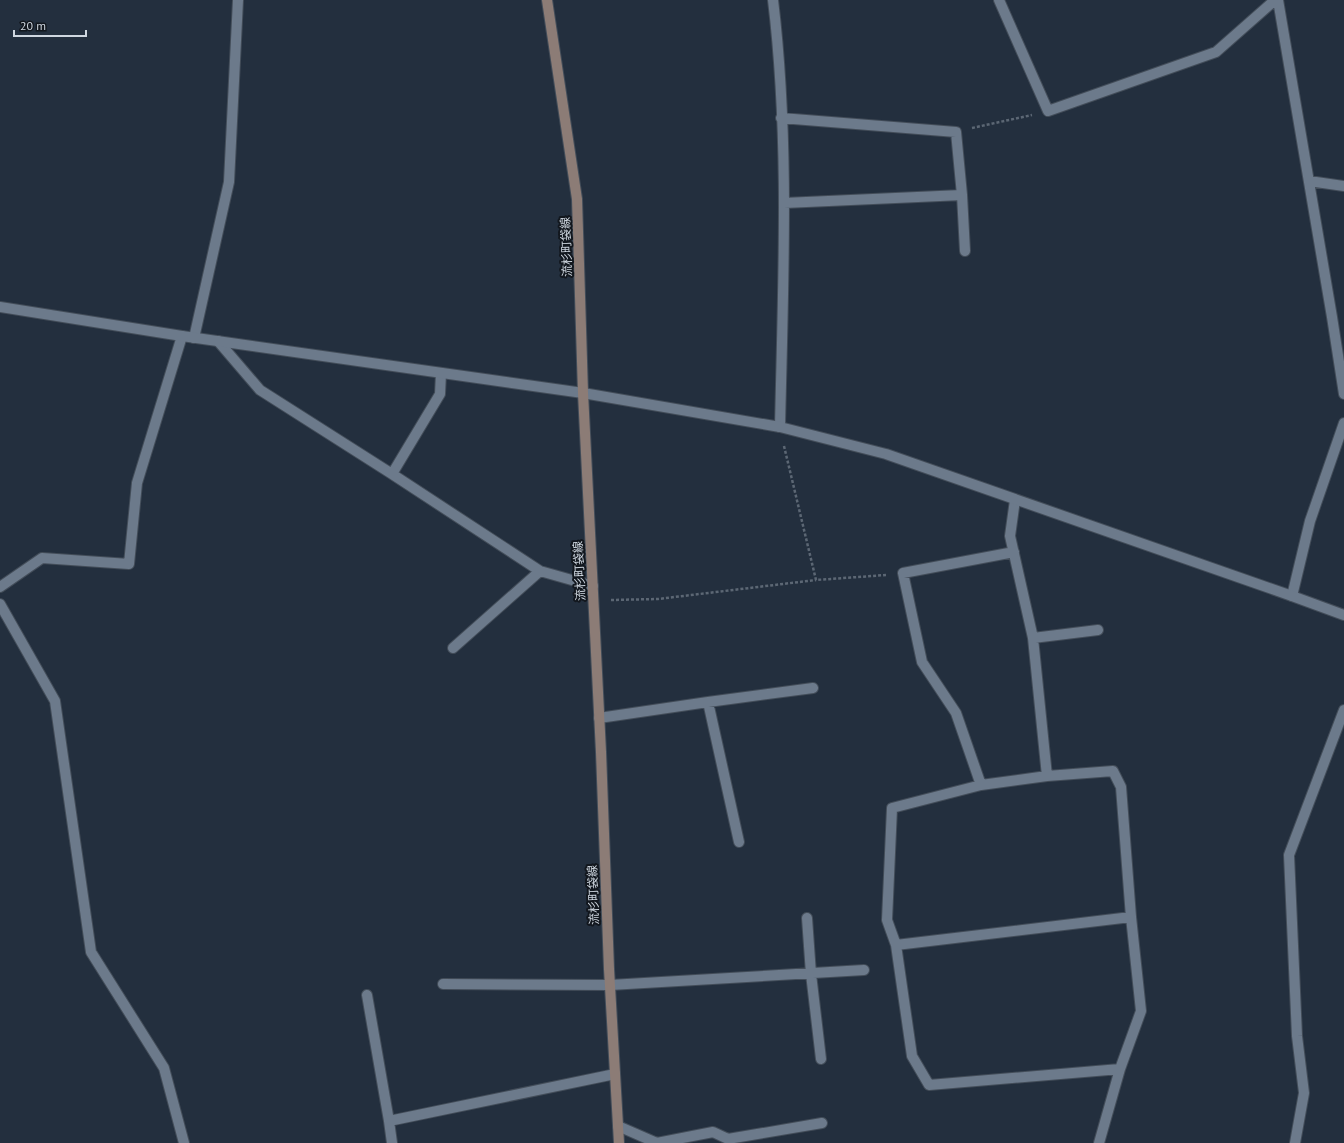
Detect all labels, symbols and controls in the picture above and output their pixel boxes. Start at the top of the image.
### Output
scale bar [14,12,86,38]
text: 20 m [20,18,46,33]
street label: 流杉町袋線 [557,217,575,277]
street label: 流杉町袋線 [570,541,588,601]
street label: 流杉町袋線 [584,865,602,925]

